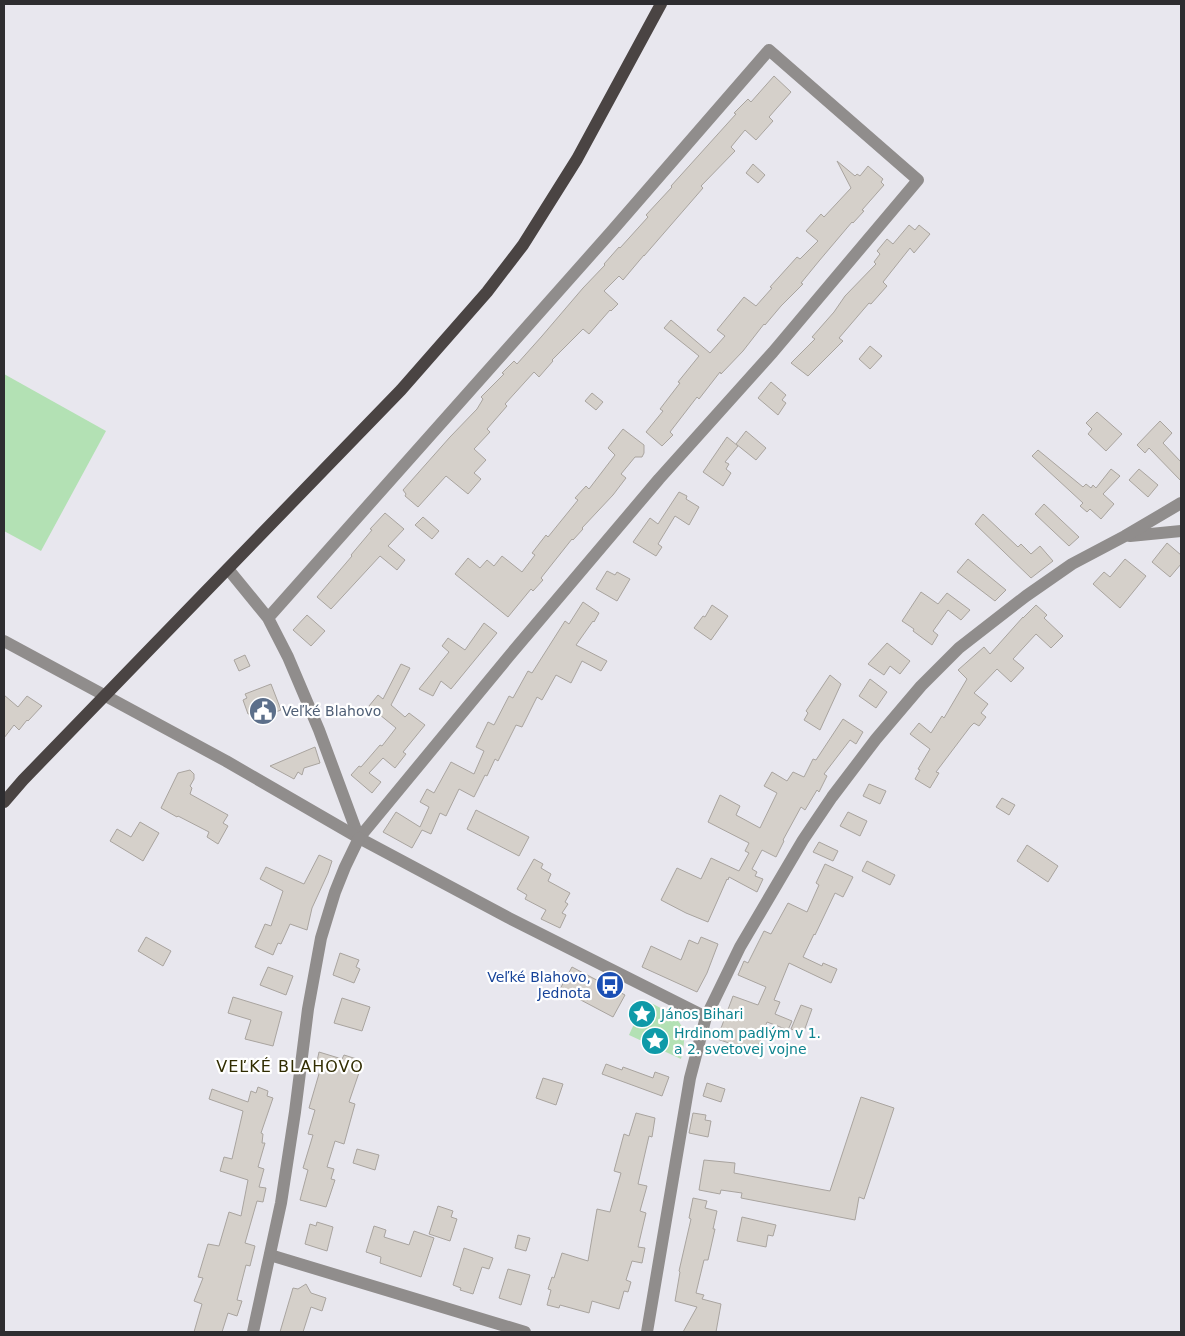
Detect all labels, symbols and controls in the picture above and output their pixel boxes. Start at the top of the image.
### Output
public building icon: Veľké Blahovo [248,696,278,726]
place label: Veľké Blahovo [282,703,381,719]
place label: Veľké Blahovo, Jednota [487,969,591,1001]
bus stop icon: Veľké Blahovo, Jednota [595,970,625,1000]
place icon: János Bihari [627,999,657,1029]
place label: János Bihari [660,1006,743,1022]
place label: Hrdinom padlým v 1. a 2. svetovej vojne [674,1025,821,1057]
place icon: Hrdinom padlým v 1. a 2. svetovej vojne [640,1026,670,1056]
district label: VEĽKÉ BLAHOVO [216,1057,364,1076]

